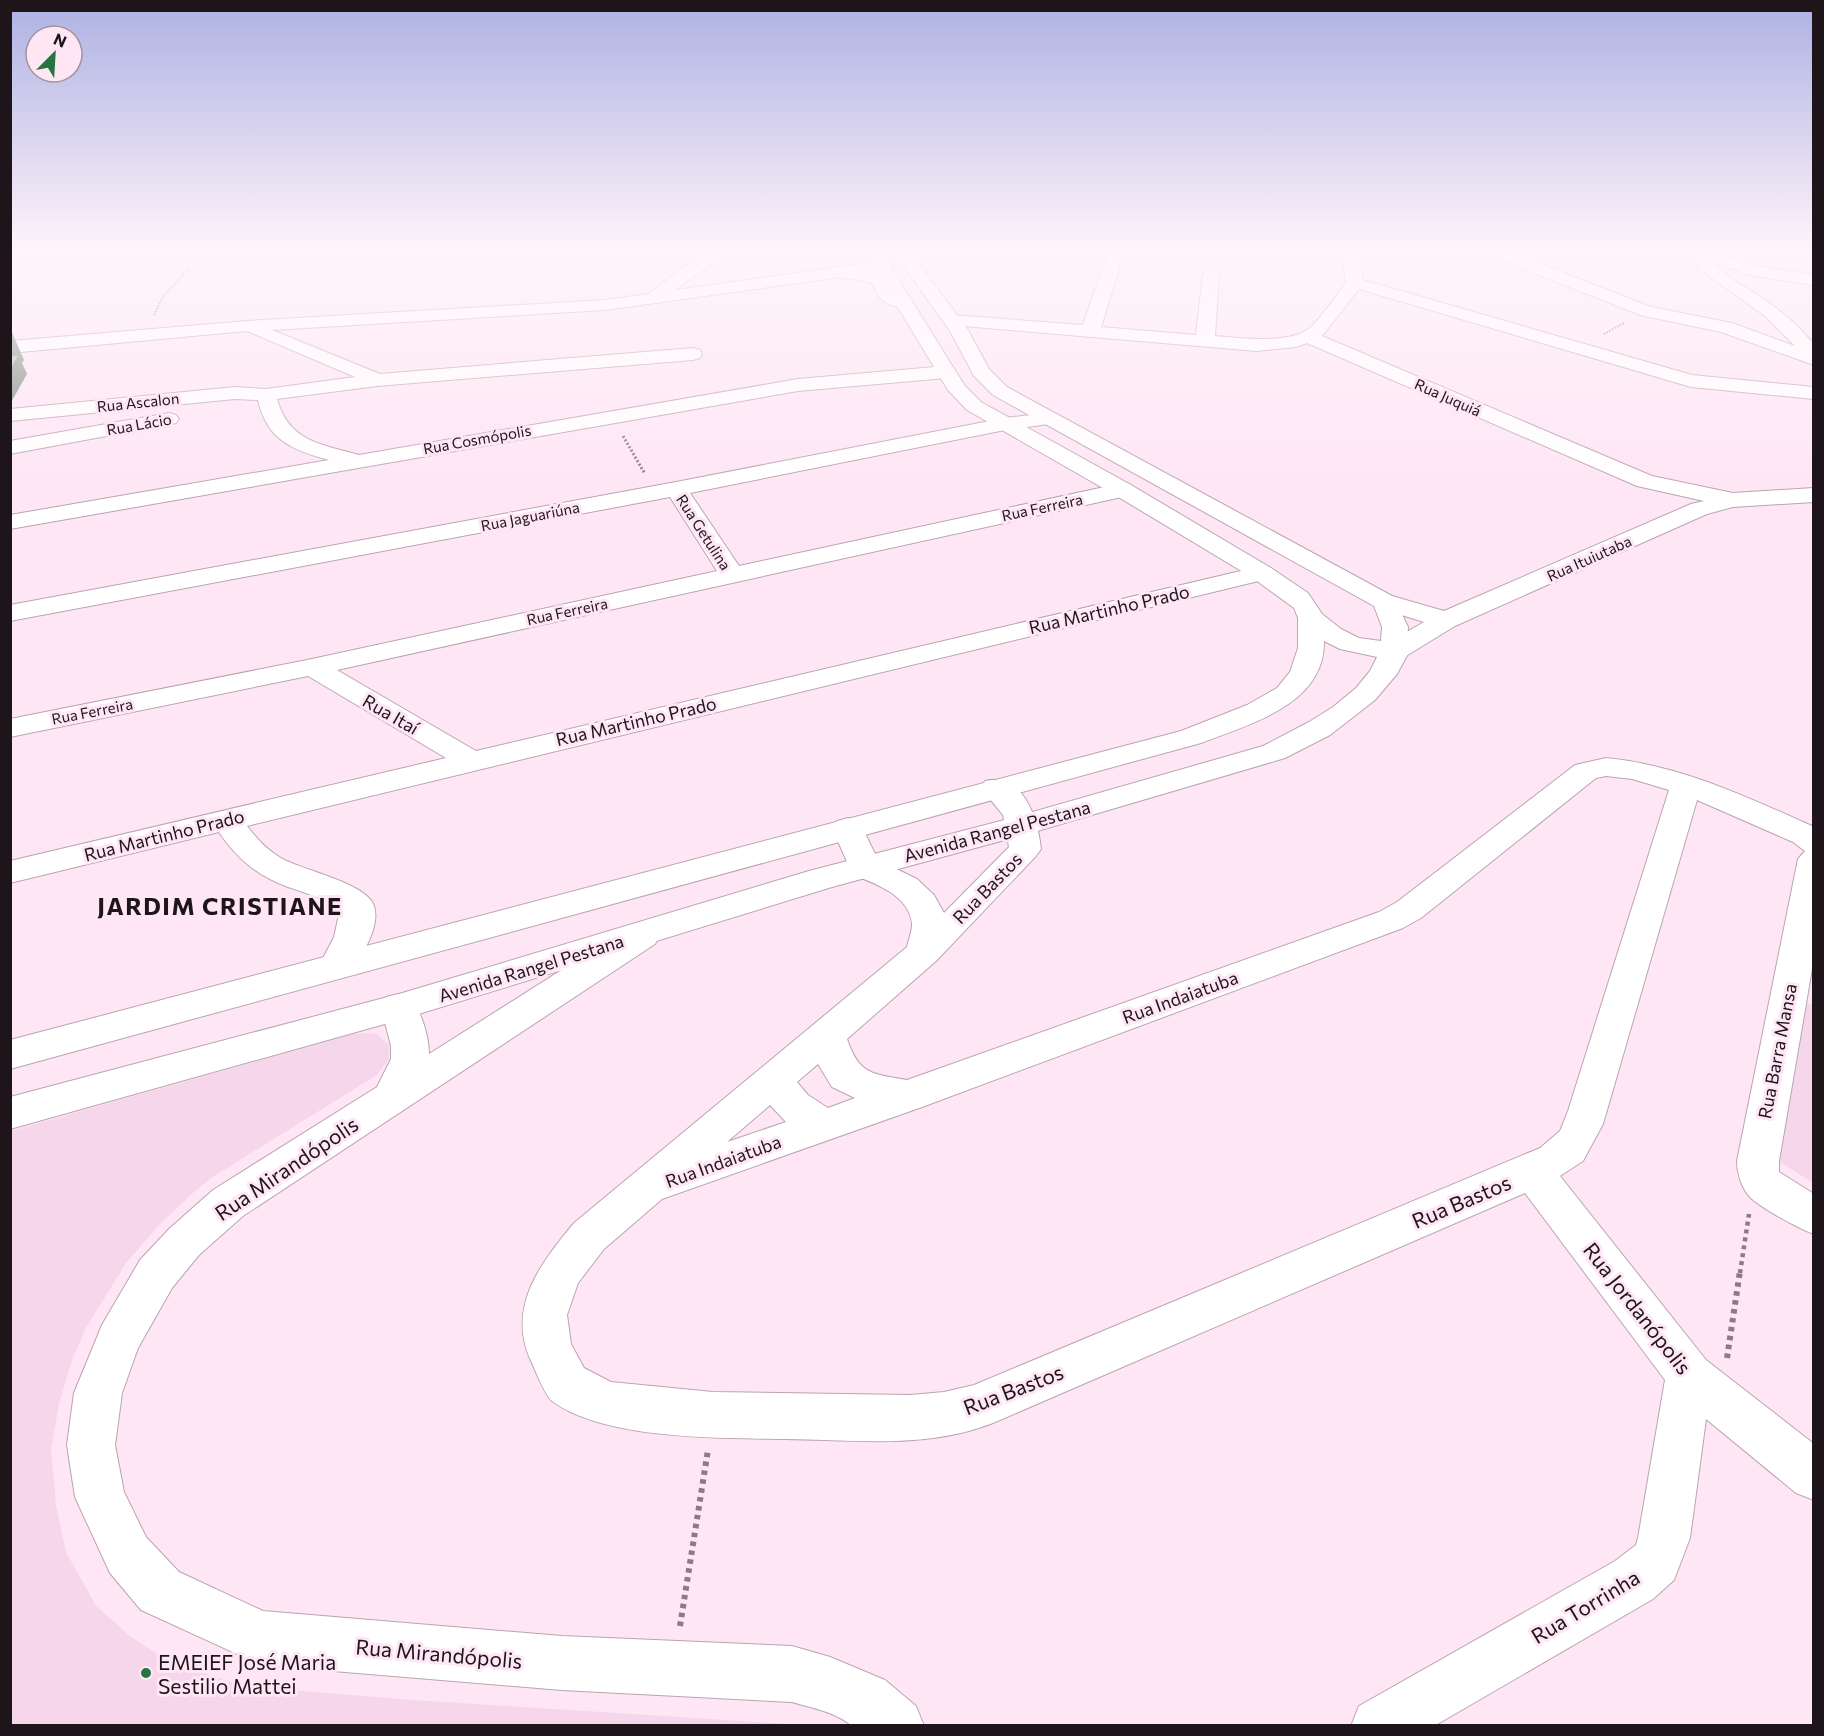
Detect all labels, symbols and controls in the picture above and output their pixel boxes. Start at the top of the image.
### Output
north arrow [24,24,84,84]
text: N [51,29,70,51]
street label: Rua Juquiá [1412,374,1484,420]
street label: Rua Ascalon [96,389,180,415]
street label: Rua Lácio [105,409,173,439]
street label: Rua Cosmópolis [422,421,533,457]
street label: Rua Ferreira [1000,490,1084,524]
street label: Rua Getulina [673,491,735,573]
street label: Rua Jaguariúna [479,498,581,534]
street label: Rua Ituiutaba [1544,531,1634,585]
street label: Rua Martinho Prado [1027,580,1191,638]
street label: Rua Ferreira [525,594,609,628]
street label: Rua Itaí [359,689,424,740]
street label: Rua Martinho Prado [554,692,718,750]
street label: Rua Ferreira [50,694,134,728]
street label: Avenida Rangel Pestana [901,795,1093,867]
street label: Rua Martinho Prado [82,804,246,866]
street label: Rua Bastos [948,848,1026,928]
district label: JARDIM CRISTIANE [97,891,343,920]
street label: Avenida Rangel Pestana [436,929,626,1007]
street label: Rua Indaiatuba [1119,966,1241,1028]
street label: Rua Barra Mansa [1753,981,1801,1121]
street label: Rua Mirandópolis [210,1111,362,1225]
street label: Rua Indaiatuba [662,1130,784,1192]
street label: Rua Bastos [1408,1169,1514,1233]
street label: Rua Jordanópolis [1579,1237,1697,1379]
street label: Rua Bastos [959,1359,1067,1419]
street label: Rua Torrinha [1526,1564,1644,1648]
street label: Rua Mirandópolis [355,1633,523,1673]
place label: EMEIEF José Maria Sestilio Mattei [158,1649,336,1698]
marker: EMEIEF José Maria Sestilio Mattei [139,1666,153,1680]

